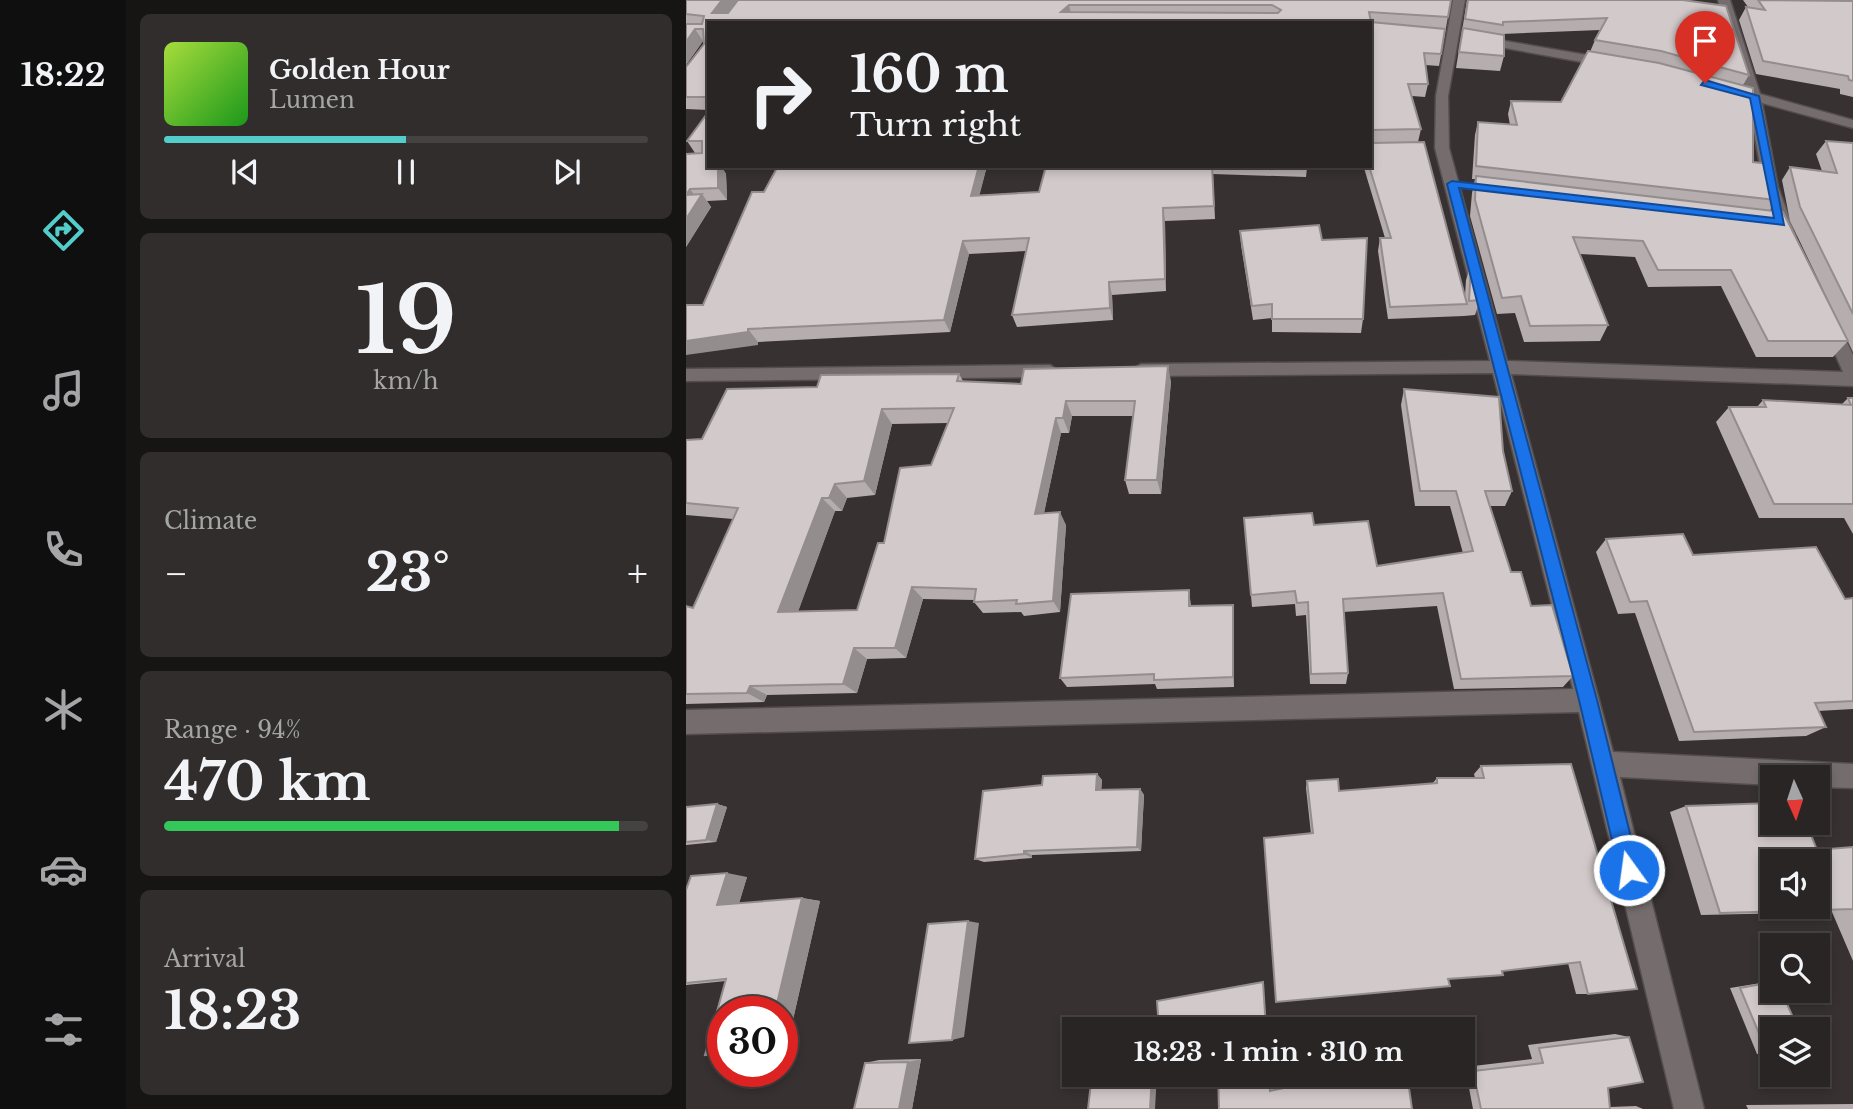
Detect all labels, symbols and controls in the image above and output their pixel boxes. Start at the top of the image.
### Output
pin [1675,11,1735,83]
icon: arrive [1686,22,1724,60]
text: 160 m [850,44,1009,105]
icon: right [735,49,826,140]
text: Golden Hour [269,54,450,86]
text: 18:22 [20,55,106,95]
text: Lumen [269,86,355,114]
text: Turn right [850,105,1021,145]
icon: previous [226,153,264,191]
icon: pause [387,153,425,191]
icon: next [548,153,586,191]
icon: directions [39,206,88,255]
text: 19 [355,265,457,378]
icon: music [39,366,88,415]
text: km/h [373,367,439,395]
text: Climate [164,507,257,535]
icon: phone [39,525,88,574]
text: 23° [365,541,450,605]
text: − [164,550,188,597]
text: + [627,550,648,597]
icon: climate [39,685,88,734]
text: Range · 94% [164,716,301,744]
text: 470 km [164,750,371,814]
north arrow [1760,765,1830,835]
map controls [1760,765,1830,1087]
position arrow [1592,833,1666,907]
icon: car [39,845,88,894]
button: sound [1760,849,1830,919]
button: search [1760,933,1830,1003]
text: Arrival [164,945,245,973]
text: 18:23 [164,979,301,1043]
speed limit sign: 30 [707,996,798,1087]
icon: filters [39,1005,88,1054]
button: layers [1760,1017,1830,1087]
text: 18:23 · 1 min · 310 m [1134,1036,1403,1068]

